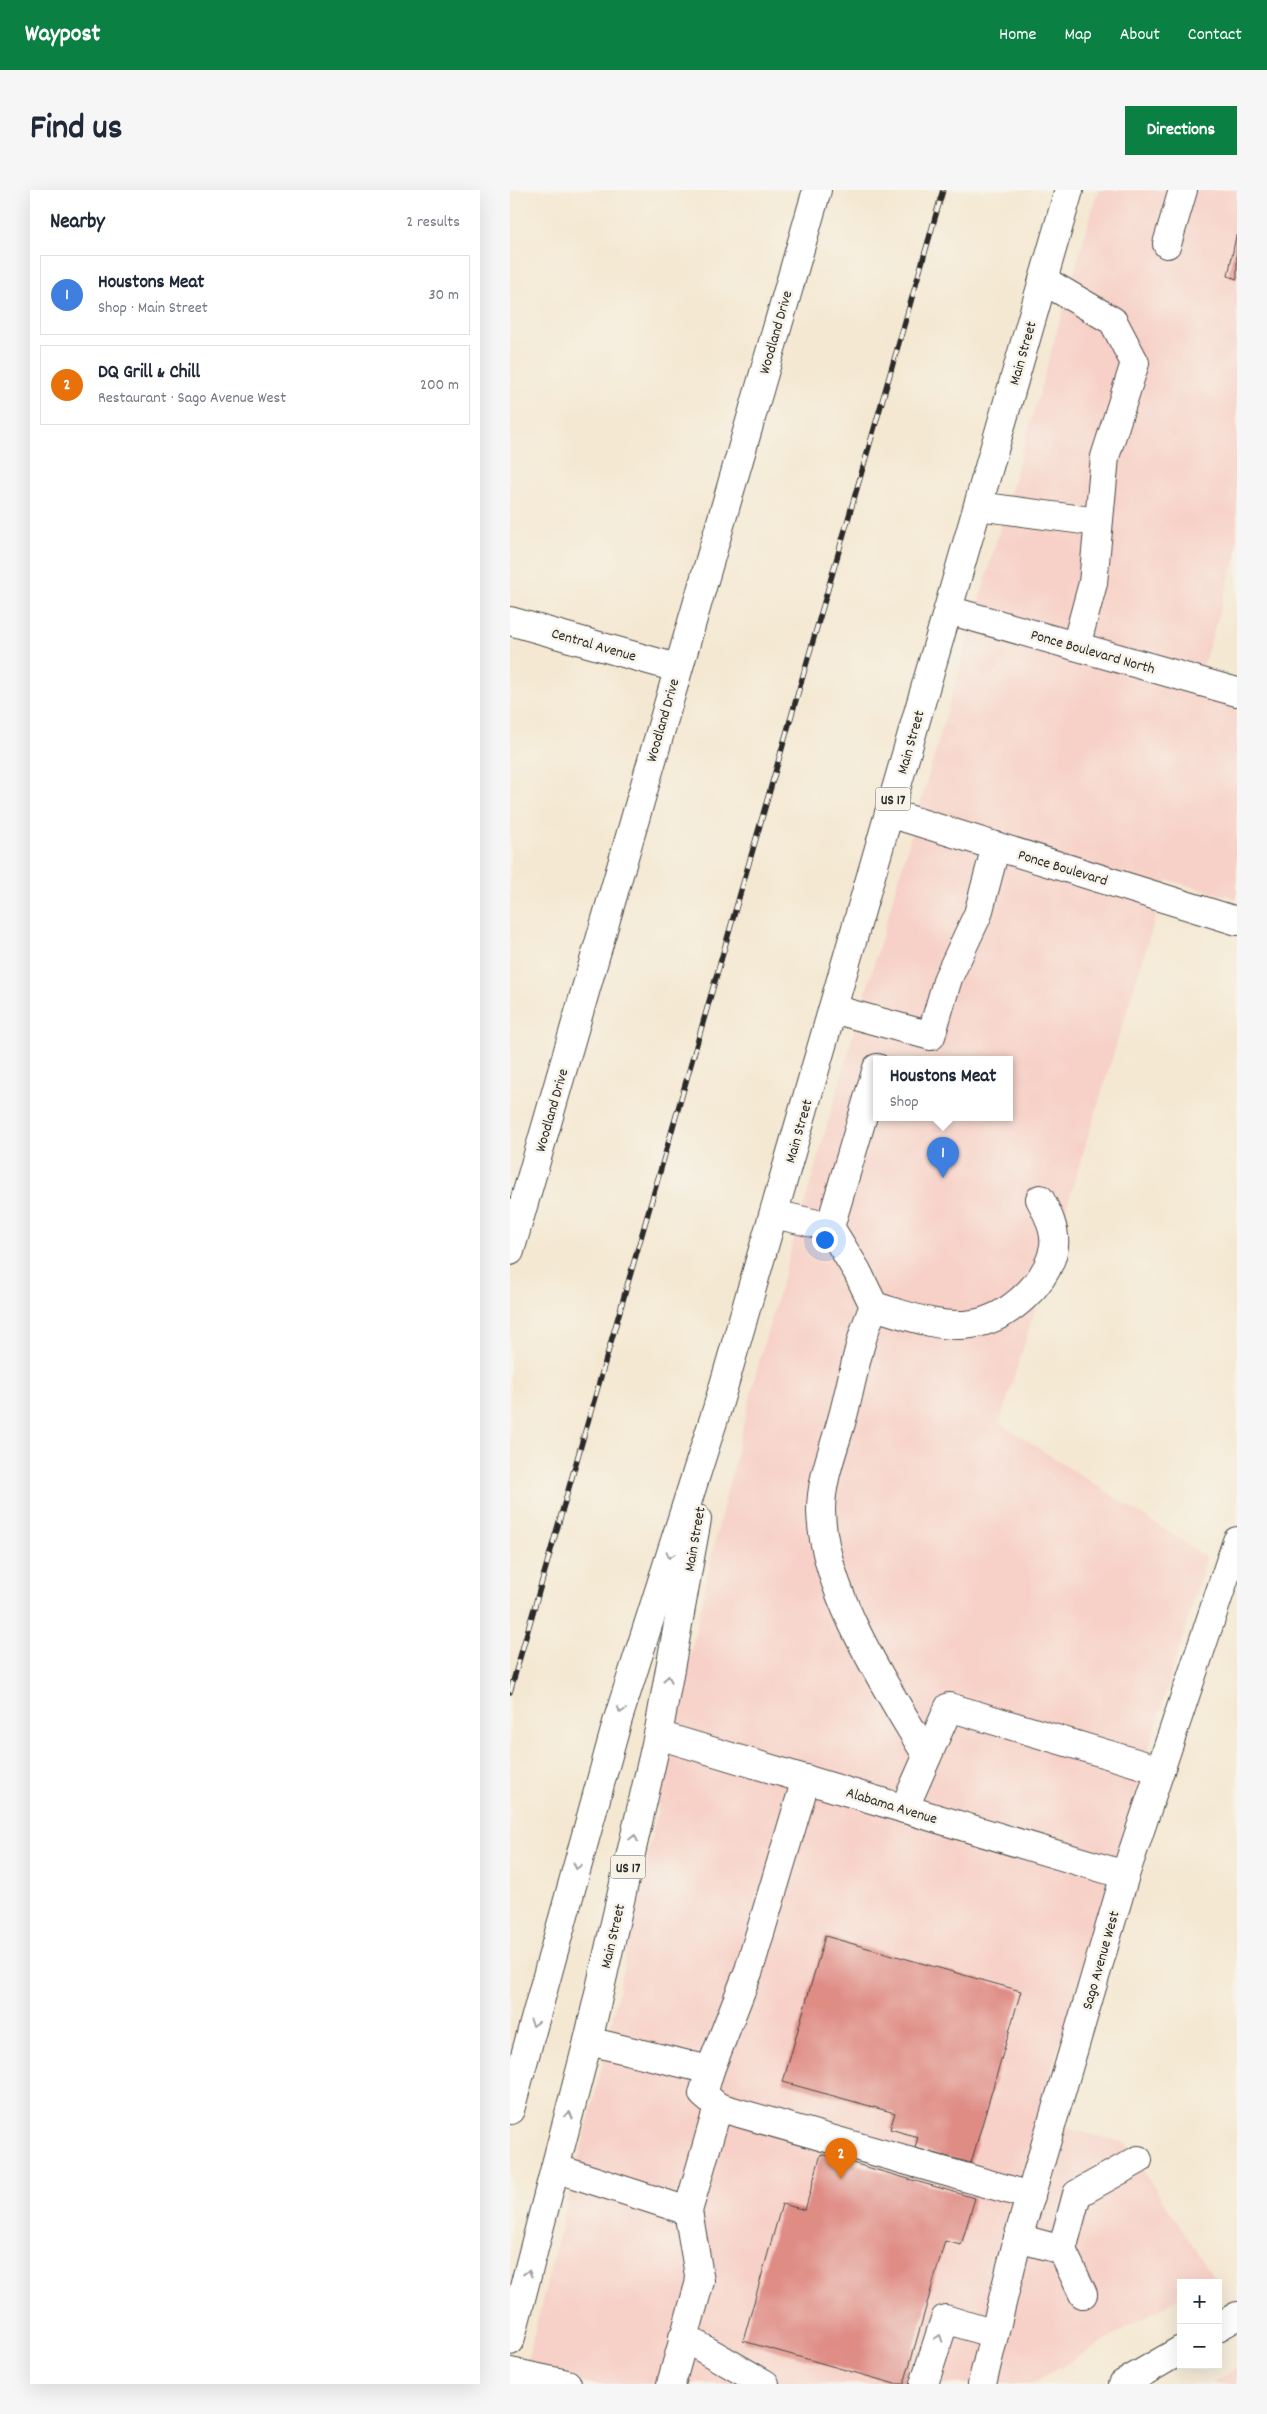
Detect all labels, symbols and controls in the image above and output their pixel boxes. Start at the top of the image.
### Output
text: Waypost [25,18,100,52]
text: Home [999,23,1036,48]
text: Map [1064,23,1092,48]
text: About [1120,23,1160,48]
text: Contact [1188,23,1242,48]
text: Find us [30,105,122,155]
button: Directions [1125,106,1237,155]
text: Nearby [50,208,105,238]
text: 2 results [406,211,460,234]
text: Houstons Meat [98,270,204,297]
text: 1 [65,284,69,307]
text: 30 m [429,284,459,307]
street label: Woodland Drive [755,288,799,377]
text: Shop · Main Street [98,297,208,320]
street label: Main Street [1004,319,1044,388]
text: DQ Grill & Chill [98,360,200,387]
text: 2 [64,374,71,397]
text: 200 m [420,374,459,397]
text: Restaurant · Sago Avenue West [98,387,286,410]
street label: Central Avenue [549,623,639,669]
street label: Ponce Boulevard North [1028,625,1157,681]
street label: Woodland Drive [642,676,686,765]
street label: Main Street [892,708,932,777]
road number: US 17 [876,788,910,810]
street label: Ponce Boulevard [1015,845,1110,893]
popup [873,1056,1013,1121]
text: Houstons Meat [890,1064,996,1091]
street label: Woodland Drive [531,1066,575,1155]
text: Shop [890,1091,919,1114]
street label: Main Street [780,1097,820,1166]
pin: 1 [927,1137,959,1178]
your location [812,1227,838,1253]
street label: Main Street [679,1505,713,1573]
one-way arrow [666,1551,676,1559]
one-way arrow [662,1675,672,1683]
one-way arrow [616,1705,626,1714]
street label: Alabama Avenue [843,1783,940,1831]
one-way arrow [628,1834,639,1843]
road number: US 17 [610,1855,646,1878]
one-way arrow [572,1862,583,1871]
street label: Main Street [596,1902,632,1971]
street label: Sago Avenue West [1077,1908,1127,2013]
one-way arrow [529,2019,540,2028]
one-way arrow [563,2111,574,2120]
pin: 2 [825,2138,857,2179]
one-way arrow [522,2268,533,2277]
map controls [1177,2279,1222,2369]
button: + [1177,2279,1222,2324]
button: − [1177,2324,1222,2369]
one-way arrow [933,2334,943,2342]

